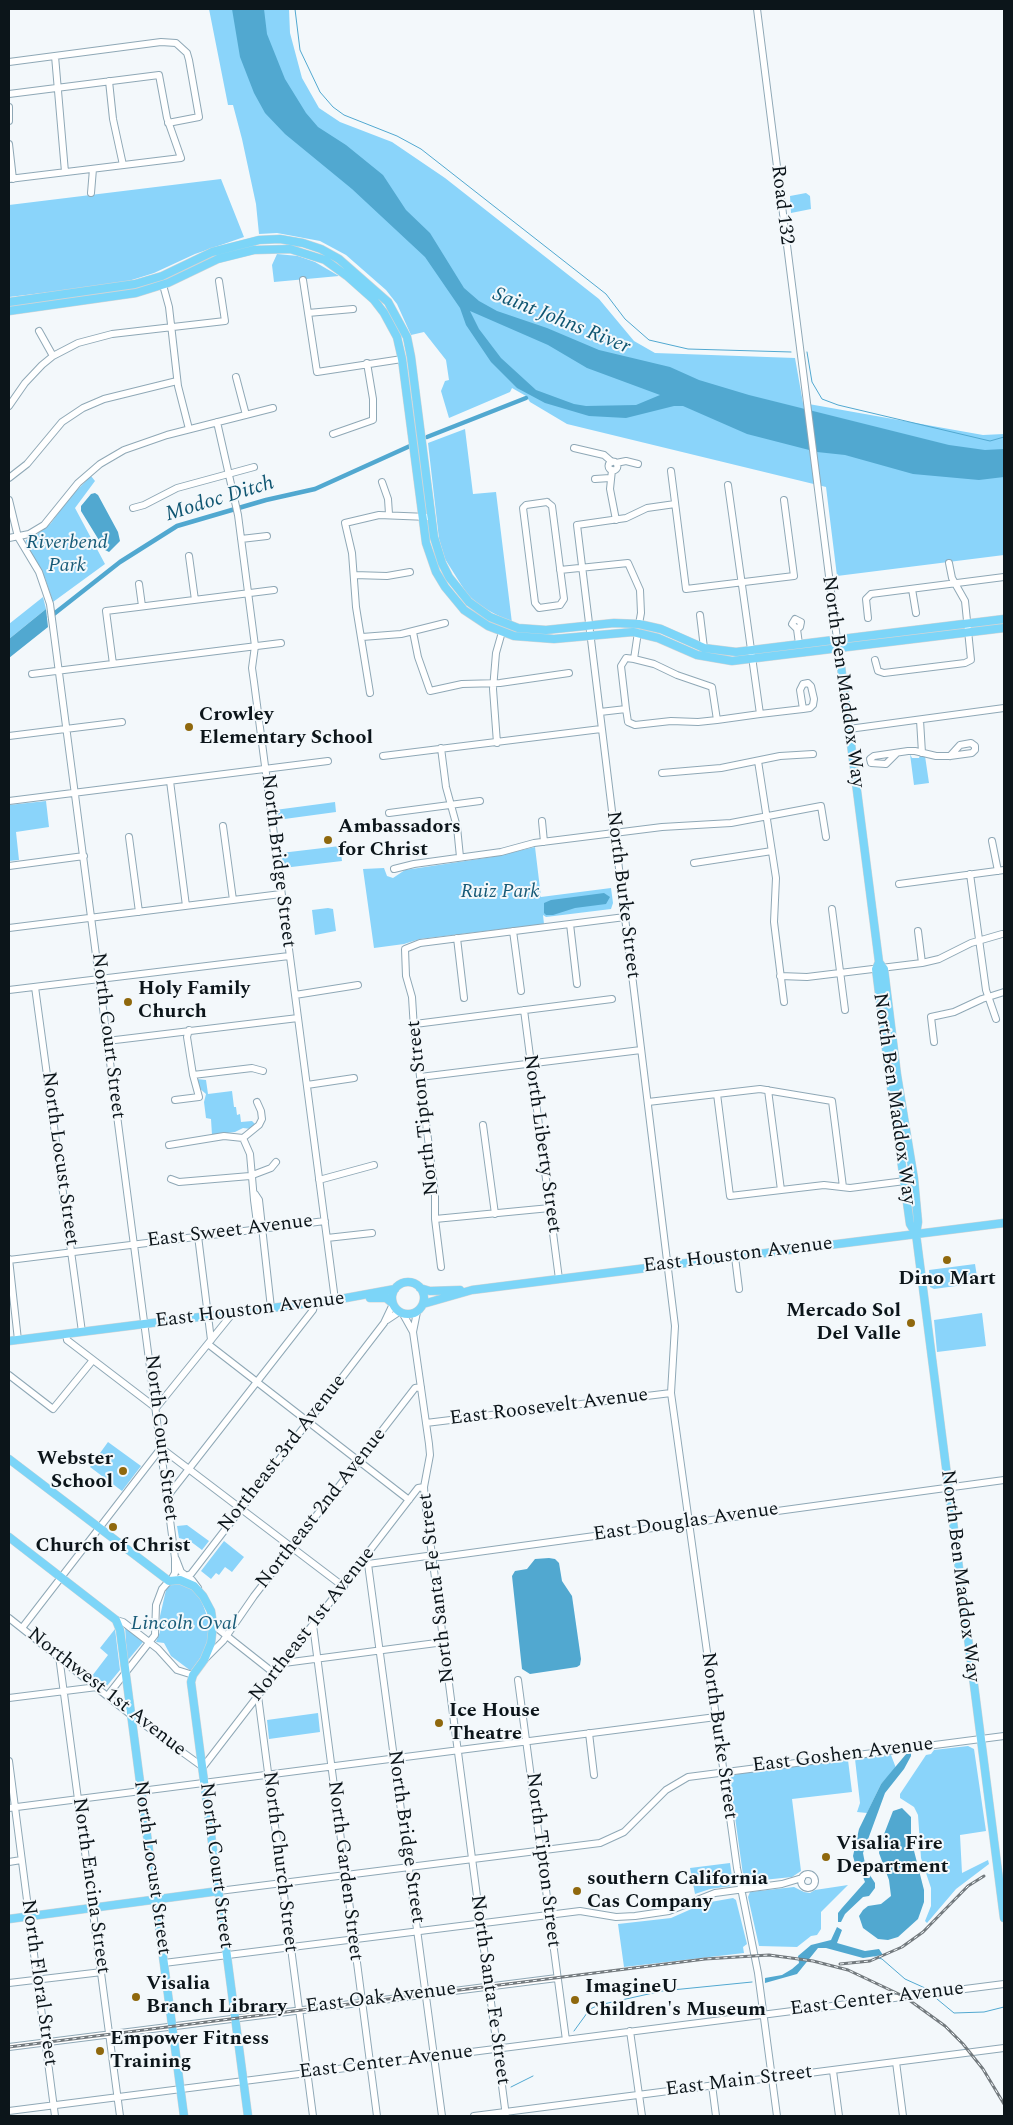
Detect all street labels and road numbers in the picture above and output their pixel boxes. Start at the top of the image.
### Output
street label: Road 132 [764,164,798,246]
street label: North Ben Maddox Way [815,575,869,789]
street label: North Bridge Street [254,773,300,949]
street label: North Burke Street [600,810,644,980]
street label: North Court Street [85,951,129,1121]
street label: North Ben Maddox Way [866,992,920,1206]
street label: North Tipton Street [403,1019,445,1197]
street label: North Liberty Street [517,1053,565,1235]
street label: North Locust Street [35,1070,83,1248]
street label: East Sweet Avenue [146,1210,314,1254]
street label: East Houston Avenue [642,1232,834,1280]
street label: East Houston Avenue [154,1287,346,1335]
street label: North Court Street [138,1353,182,1523]
street label: Northeast 3rd Avenue [214,1370,352,1538]
street label: East Roosevelt Avenue [448,1384,650,1432]
street label: Northeast 2nd Avenue [252,1424,392,1594]
street label: North Ben Maddox Way [934,1469,984,1683]
street label: North Santa Fe Street [414,1491,462,1685]
street label: East Douglas Avenue [592,1498,780,1548]
street label: Northeast 1st Avenue [245,1543,381,1707]
street label: Northwest 1st Avenue [22,1624,190,1762]
street label: North Burke Street [694,1651,742,1821]
street label: East Goshen Avenue [751,1733,935,1779]
street label: North Bridge Street [381,1749,429,1925]
street label: North Church Street [256,1770,302,1954]
street label: North Tipton Street [519,1771,565,1949]
street label: North Locust Street [127,1779,175,1957]
street label: North Garden Street [321,1779,367,1963]
street label: North Court Street [193,1781,237,1951]
street label: North Encina Street [66,1796,114,1976]
street label: North Santa Fe Street [464,1893,514,2087]
street label: North Floral Street [14,1898,62,2068]
street label: East Center Avenue [789,1977,965,2023]
street label: East Oak Avenue [304,1978,458,2020]
street label: East Center Avenue [298,2040,474,2086]
street label: East Main Street [664,2061,814,2103]

